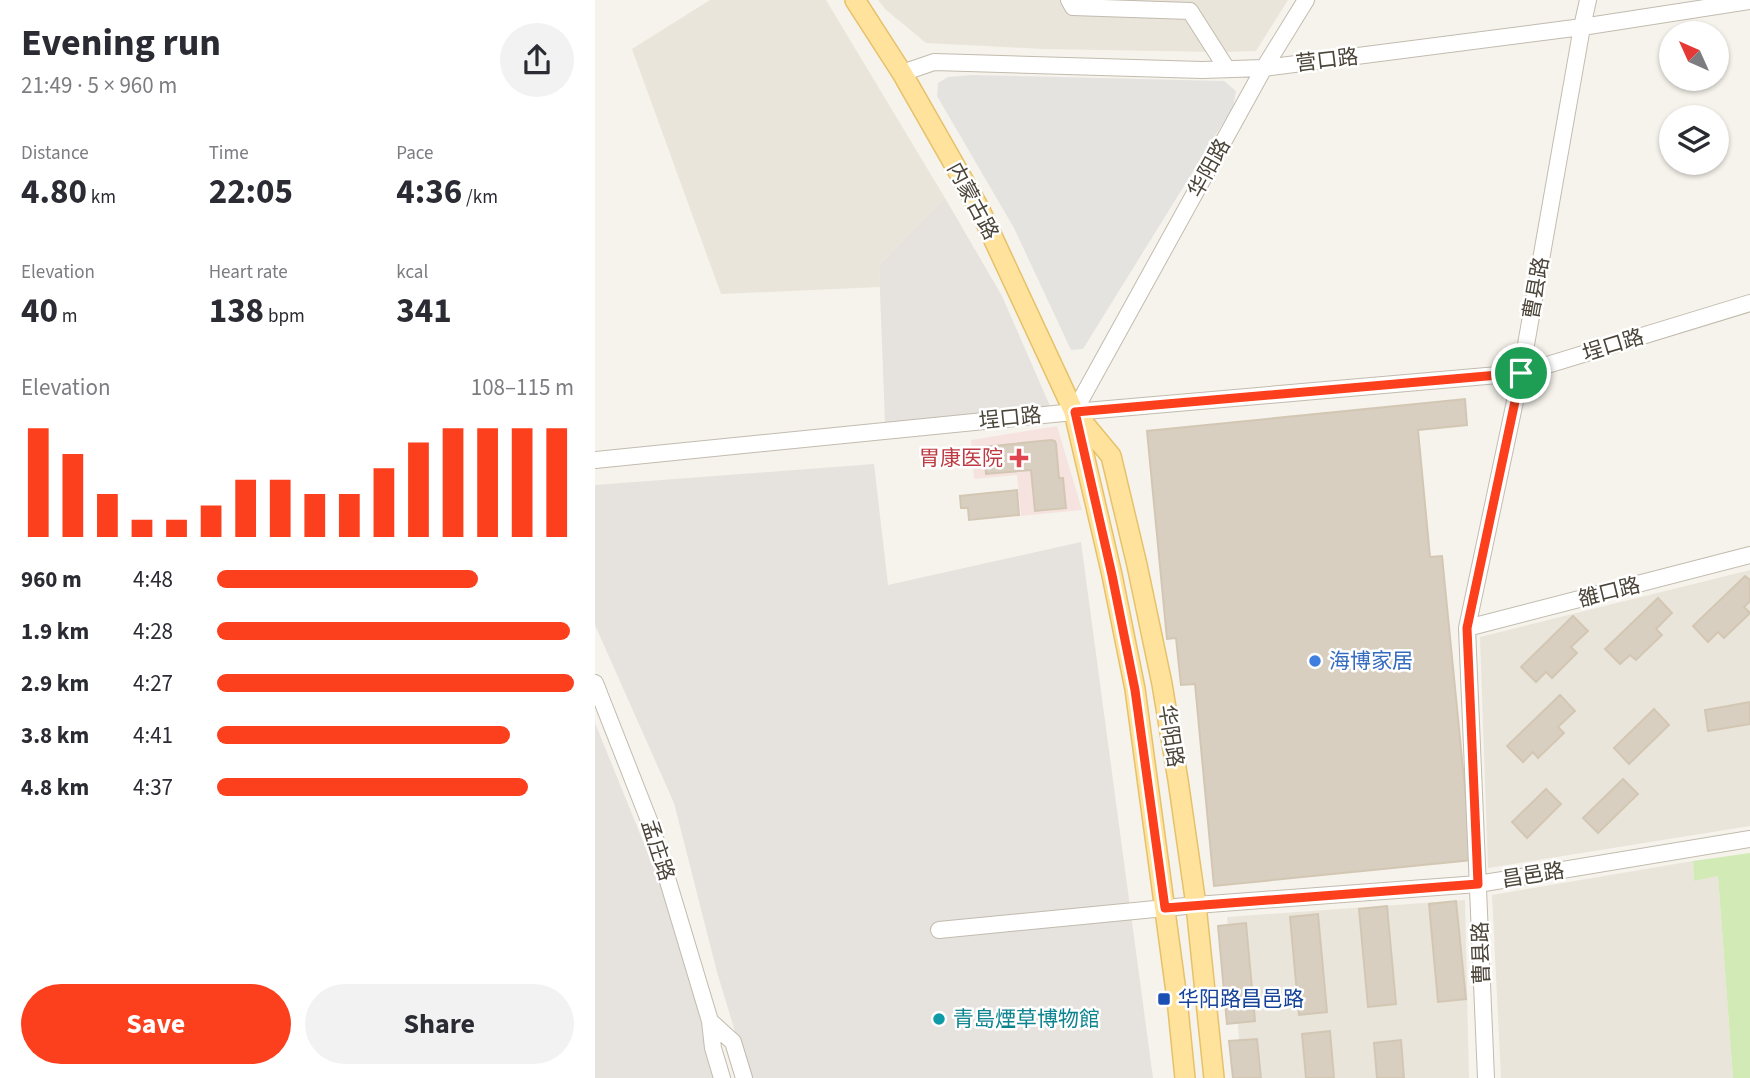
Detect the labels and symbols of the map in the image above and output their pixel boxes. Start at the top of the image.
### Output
north arrow [1659,21,1729,91]
street label: 营口路 [1294,41,1360,79]
street label: 华阳路 [1181,133,1237,203]
street label: 内蒙古路 [940,157,1006,245]
street label: 曹县路 [1516,254,1556,322]
street label: 埕口路 [1578,321,1648,369]
pin [1491,343,1551,403]
street label: 埕口路 [977,400,1043,436]
place label: 胃康医院 [919,443,1003,473]
marker: 胃康医院 [1009,448,1029,468]
street label: 雒口路 [1575,570,1643,614]
place label: 海博家居 [1329,646,1413,676]
marker: 海博家居 [1307,653,1323,669]
street label: 华阳路 [1151,703,1191,769]
street label: 孟庄路 [634,815,682,885]
street label: 昌邑路 [1500,855,1566,895]
street label: 曹县路 [1465,921,1497,985]
place label: 华阳路昌邑路 [1178,984,1304,1014]
marker: 华阳路昌邑路 [1156,991,1172,1007]
place label: 青島煙草博物館 [953,1004,1100,1034]
marker: 青島煙草博物館 [931,1011,947,1027]

